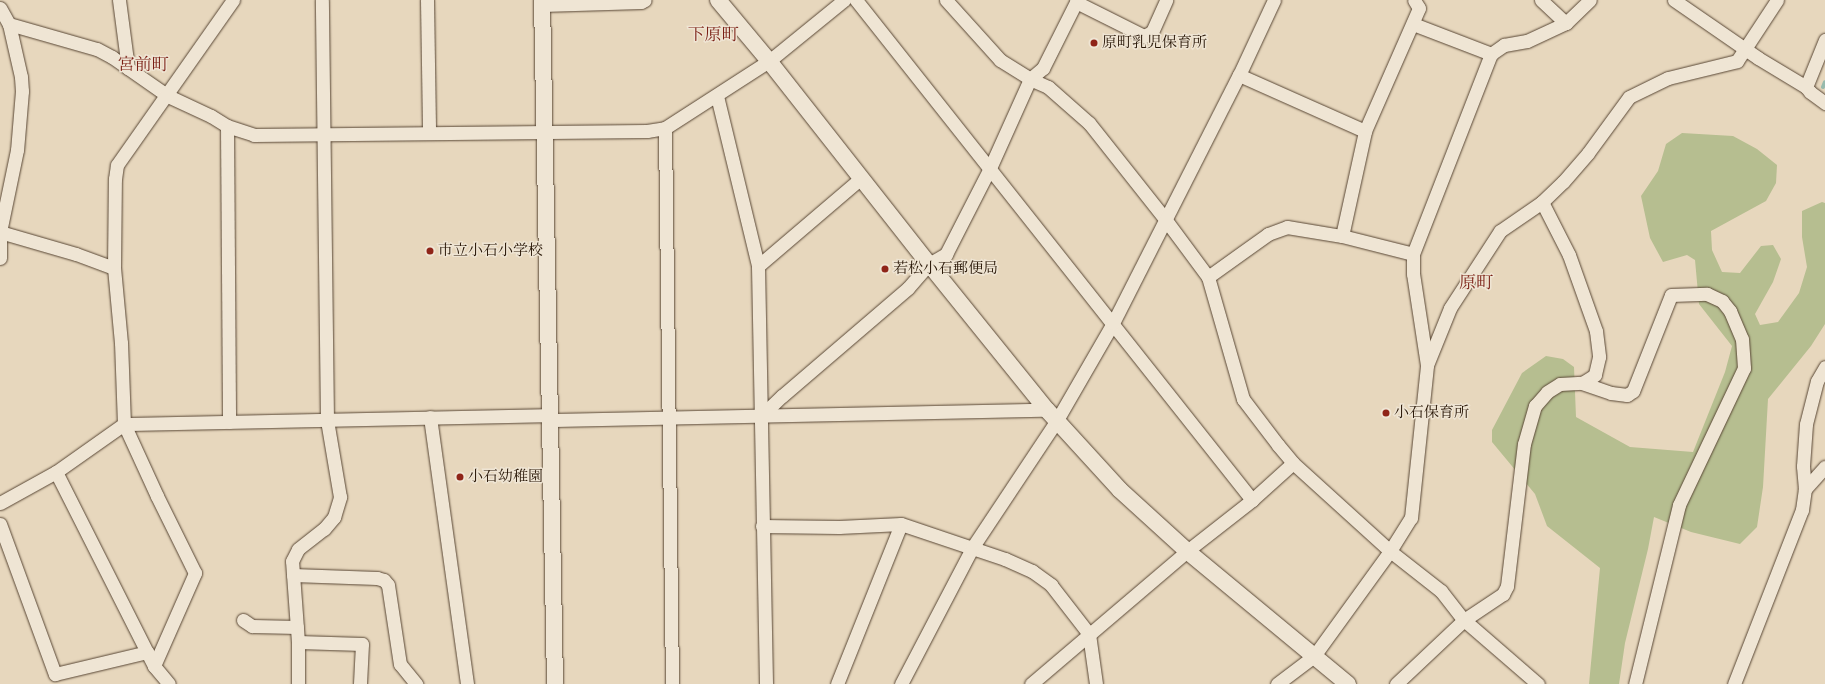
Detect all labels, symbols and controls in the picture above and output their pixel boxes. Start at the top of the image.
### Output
district label: 下原町 [688,25,738,45]
place label: 原町乳児保育所 [1102,34,1207,52]
marker: 原町乳児保育所 [1089,38,1099,48]
district label: 宮前町 [118,55,168,75]
place label: 市立小石小学校 [438,242,543,260]
marker: 市立小石小学校 [425,246,435,256]
place label: 若松小石郵便局 [893,260,998,278]
marker: 若松小石郵便局 [880,264,890,274]
district label: 原町 [1459,273,1493,293]
place label: 小石保育所 [1394,404,1469,422]
marker: 小石保育所 [1381,408,1391,418]
place label: 小石幼稚園 [468,468,543,486]
marker: 小石幼稚園 [455,472,465,482]

